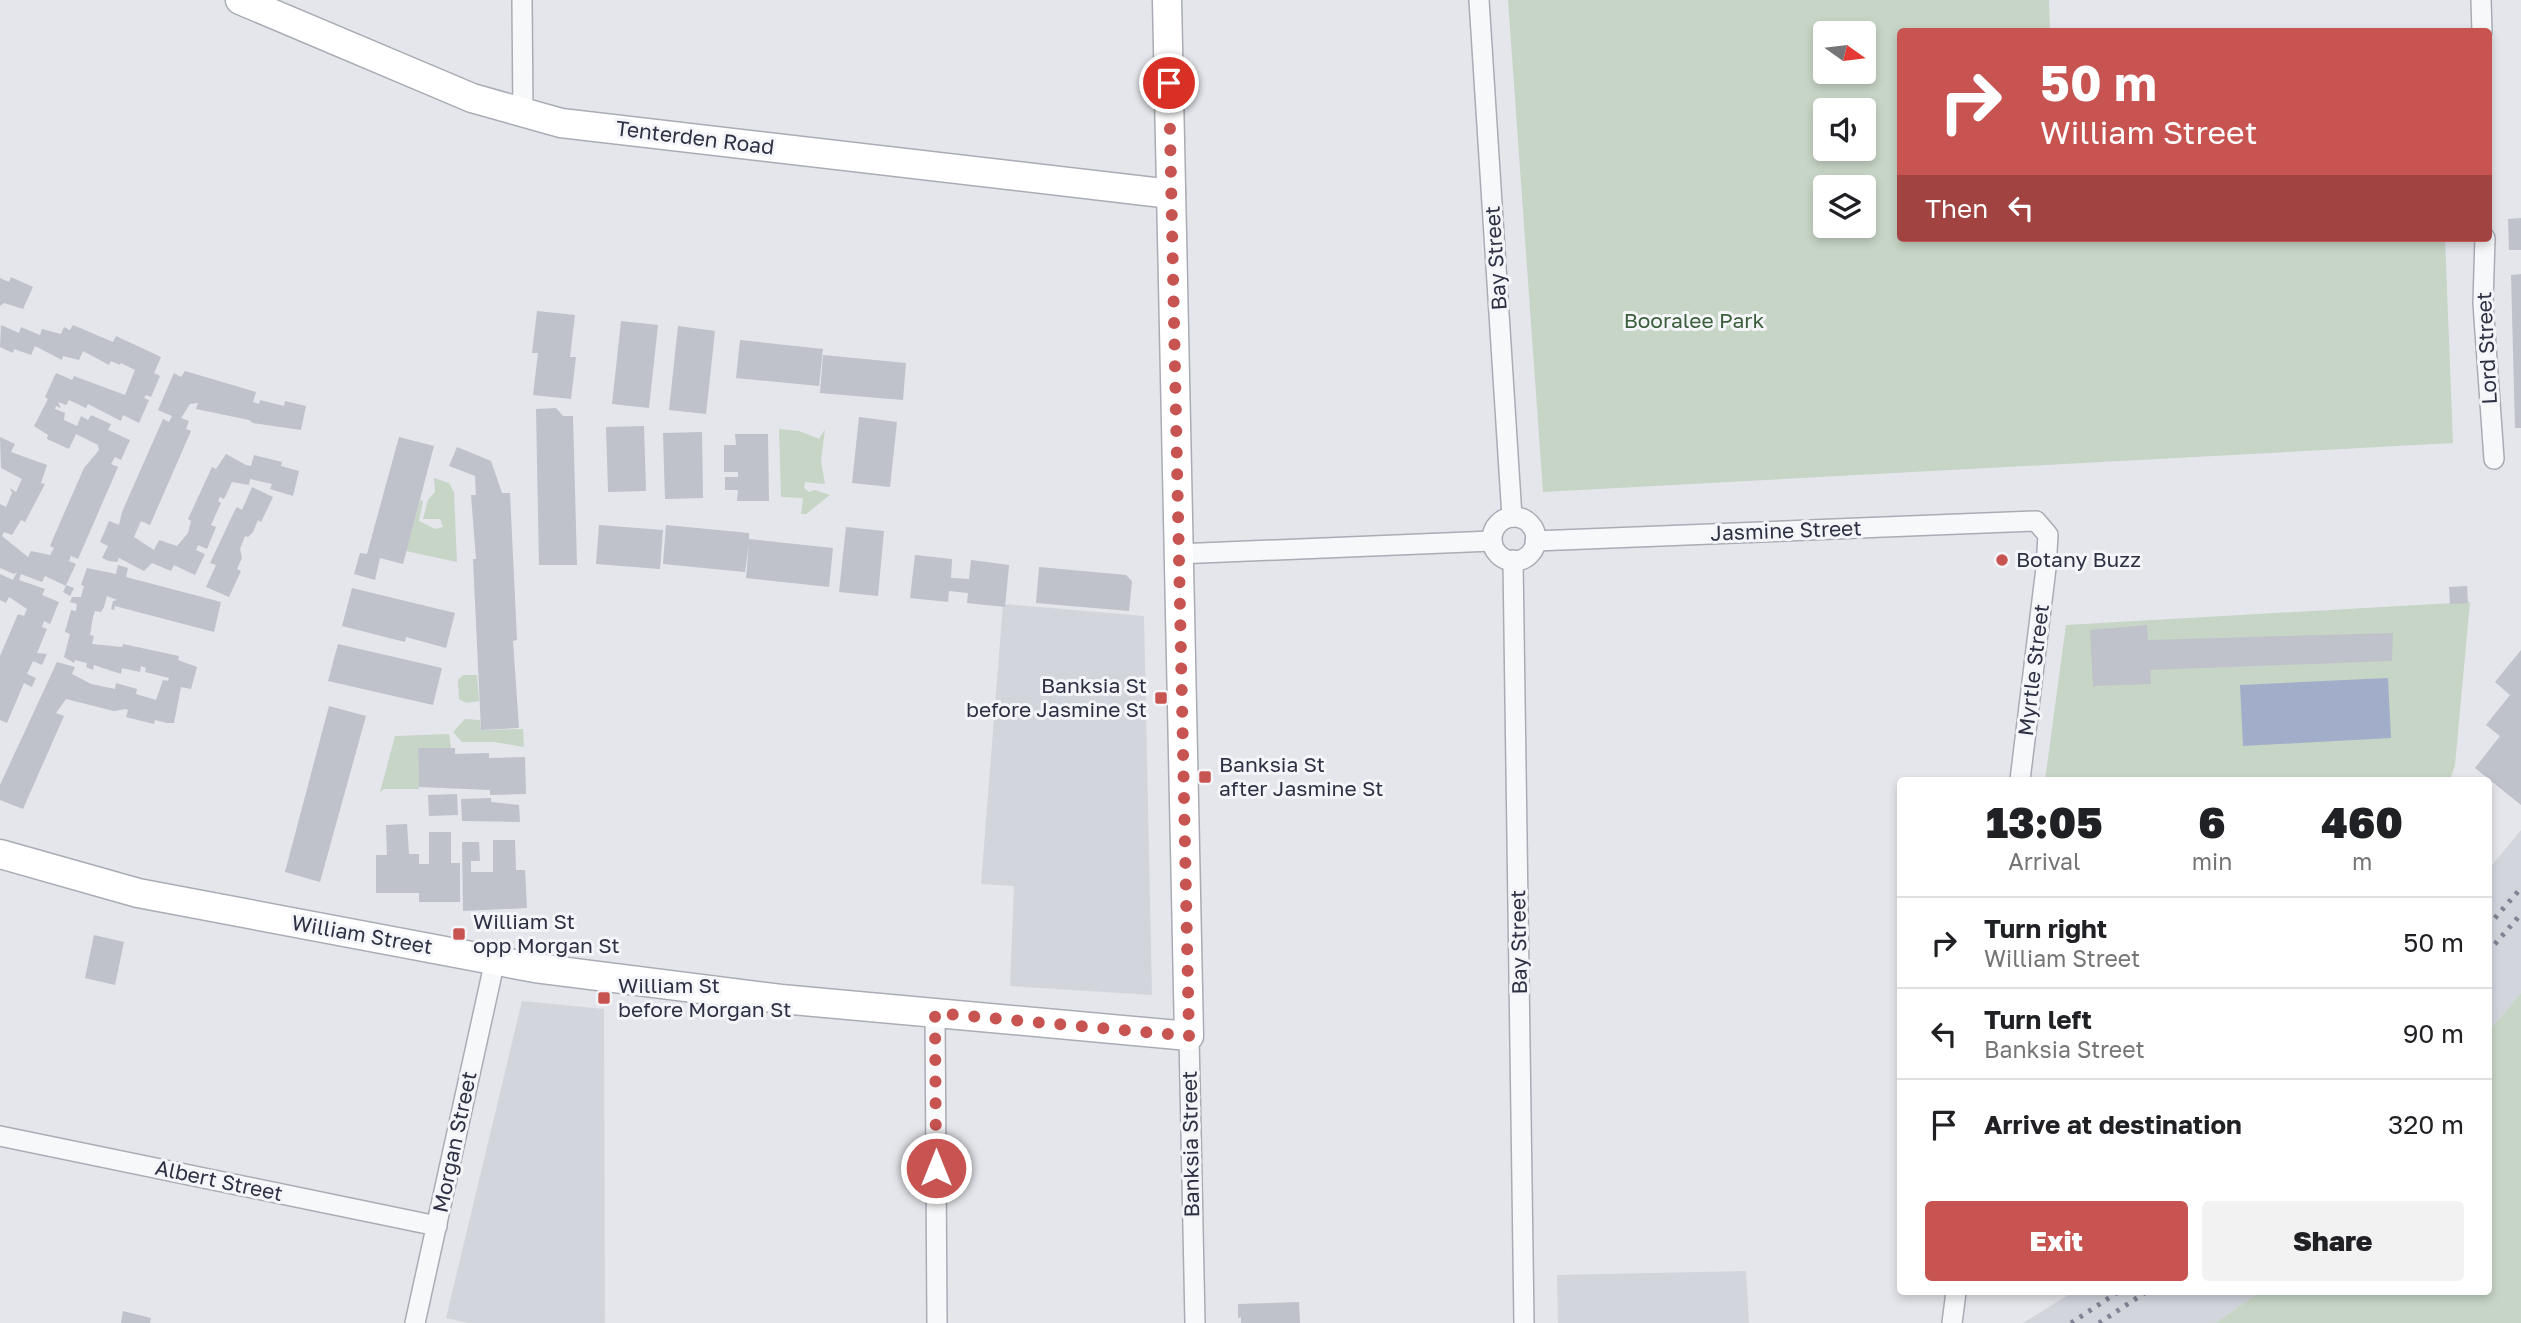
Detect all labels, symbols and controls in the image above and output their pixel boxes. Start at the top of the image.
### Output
north arrow [1813,21,1876,84]
map controls [1813,21,1876,238]
pin [1139,53,1199,113]
text: 50 m [2040,53,2157,112]
icon: right [1925,56,2016,147]
icon: arrive [1150,64,1188,102]
button: sound [1813,98,1876,161]
text: William Street [2040,113,2257,151]
street label: Tenterden Road [614,114,776,160]
button: layers [1813,175,1876,238]
icon: left [2002,189,2040,227]
text: Then [1925,193,1988,224]
street label: Bay Street [1478,205,1512,311]
street label: Lord Street [2470,291,2502,405]
park label: Booralee Park [1624,307,1764,333]
street label: Jasmine Street [1710,514,1862,546]
place label: Botany Buzz [2016,546,2141,572]
marker: Botany Buzz [1994,552,2010,568]
street label: Myrtle Street [2012,602,2054,737]
place label: Banksia St before Jasmine St [966,672,1147,722]
marker: Banksia St before Jasmine St [1153,690,1169,706]
place label: Banksia St after Jasmine St [1219,751,1383,801]
marker: Banksia St after Jasmine St [1197,769,1213,785]
text: 13:05 [1986,797,2103,847]
text: 6 [2198,797,2226,847]
text: 460 [2321,797,2403,847]
text: Arrival [2008,847,2080,875]
text: min [2192,847,2232,875]
text: m [2352,847,2372,875]
street label: Bay Street [1504,889,1532,995]
place label: William St opp Morgan St [473,908,620,958]
street label: William Street [290,909,435,959]
text: Turn right [1984,913,2107,944]
icon: right [1925,924,1963,962]
marker: William St opp Morgan St [451,926,467,942]
text: 50 m [2403,927,2464,958]
text: William Street [1984,944,2140,972]
place label: William St before Morgan St [618,972,791,1022]
marker: William St before Morgan St [596,990,612,1006]
text: Turn left [1984,1004,2092,1035]
icon: left [1925,1015,1963,1053]
text: 90 m [2403,1018,2464,1049]
text: Banksia Street [1984,1035,2145,1063]
street label: Morgan Street [426,1069,482,1215]
street label: Banksia Street [1176,1070,1204,1218]
icon: arrive [1925,1106,1963,1144]
text: Arrive at destination [1984,1109,2242,1140]
text: 320 m [2388,1109,2464,1140]
position arrow [899,1131,973,1205]
street label: Albert Street [153,1154,285,1206]
button: Exit [1925,1201,2188,1281]
button: Share [2202,1201,2464,1281]

